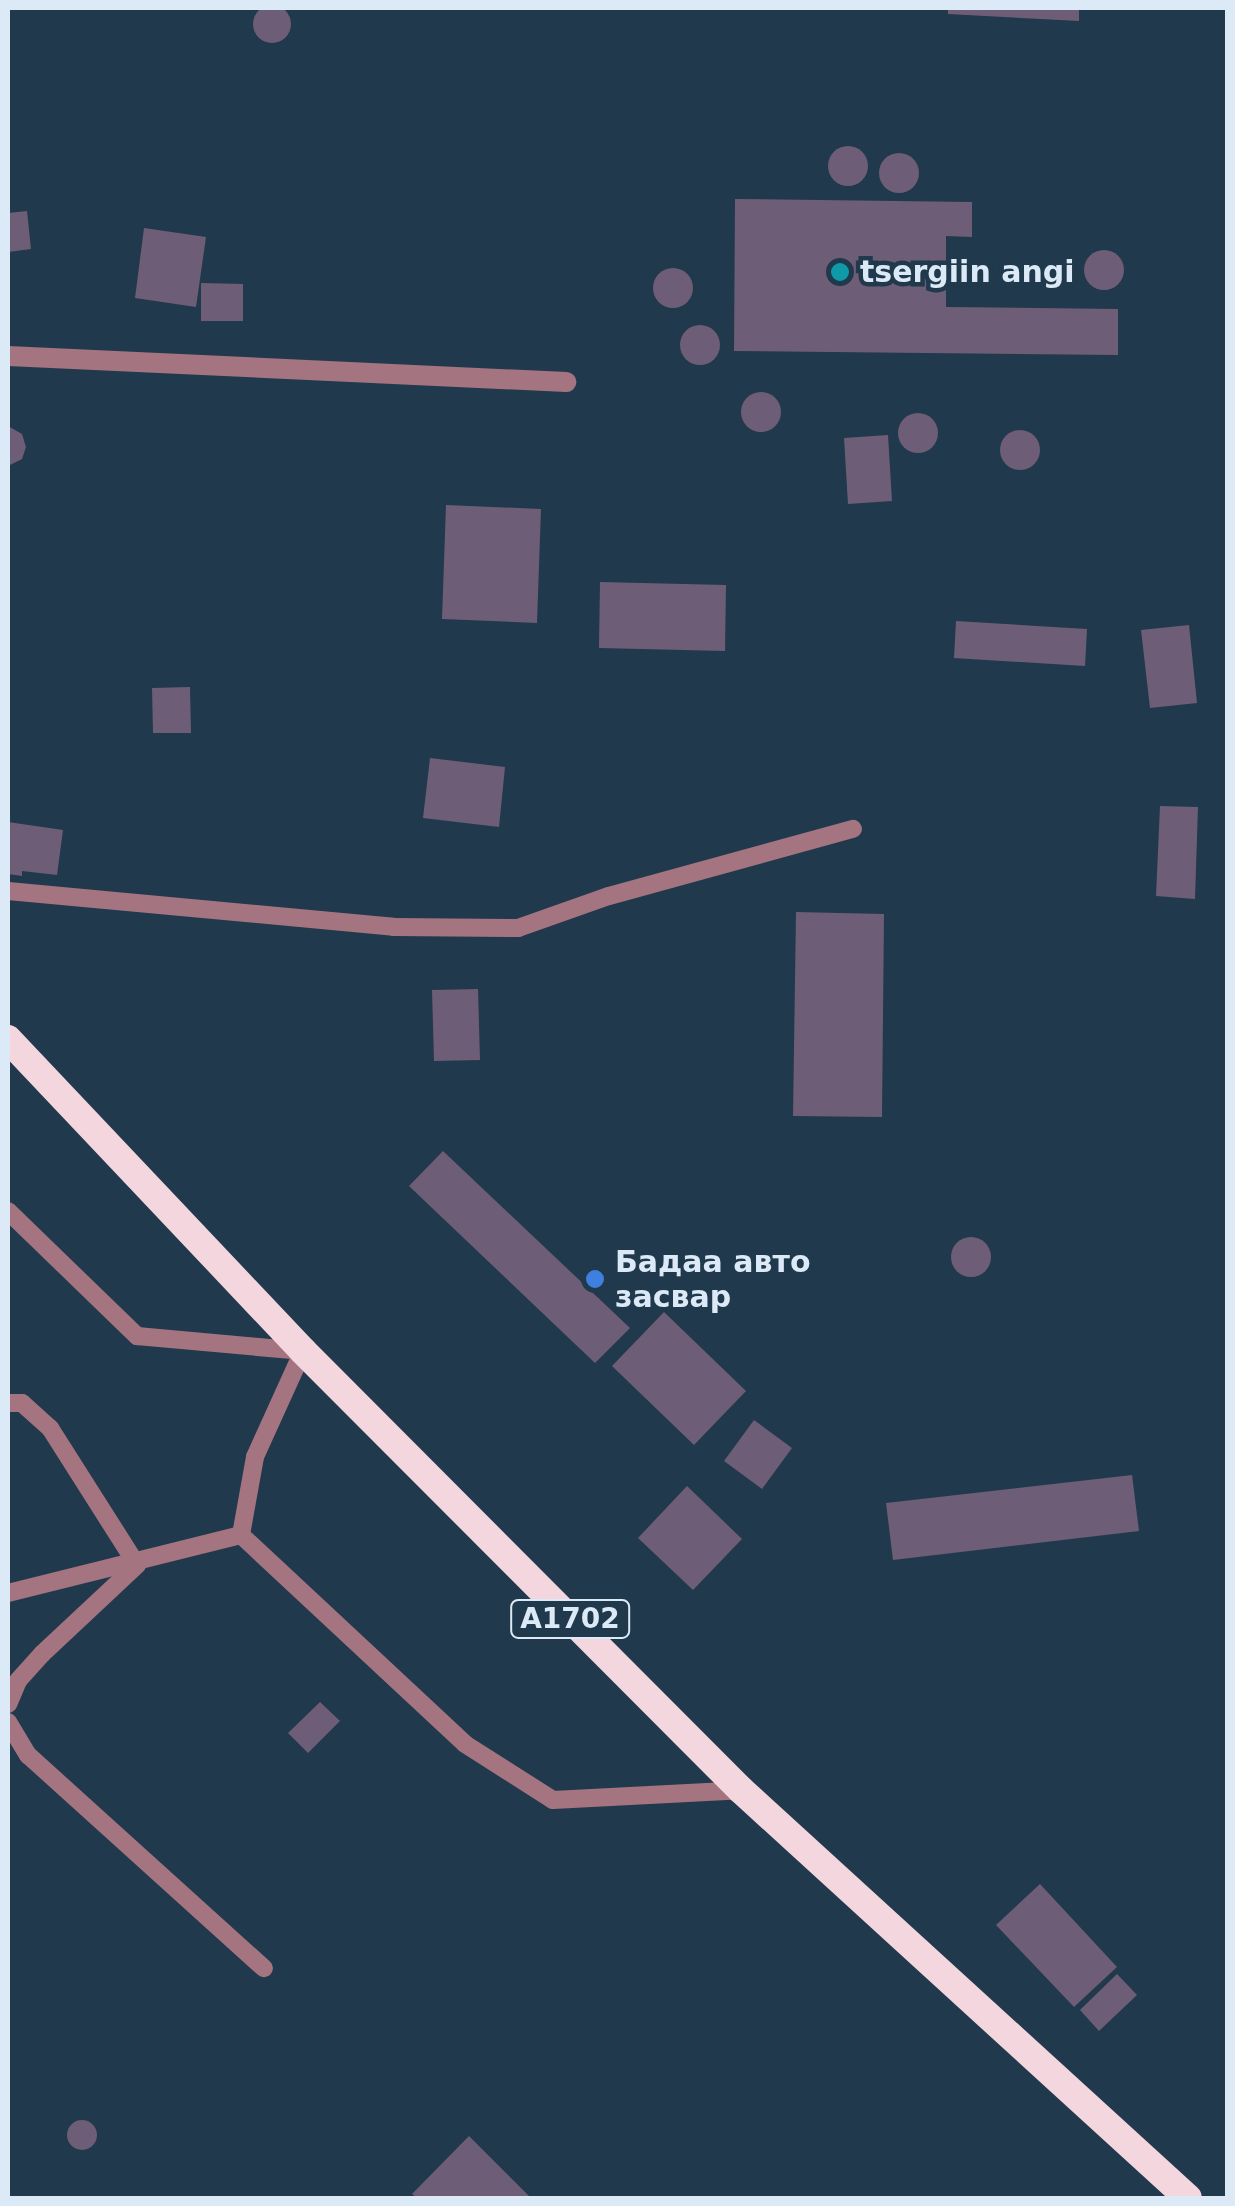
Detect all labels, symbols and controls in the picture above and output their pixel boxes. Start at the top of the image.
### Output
place label: tsergiin angi [860,254,1075,290]
marker: tsergiin angi [829,261,851,283]
place label: Бадаа авто засвар [615,1244,810,1314]
marker: Бадаа авто засвар [584,1268,606,1290]
road number: A1702 [510,1596,630,1642]

